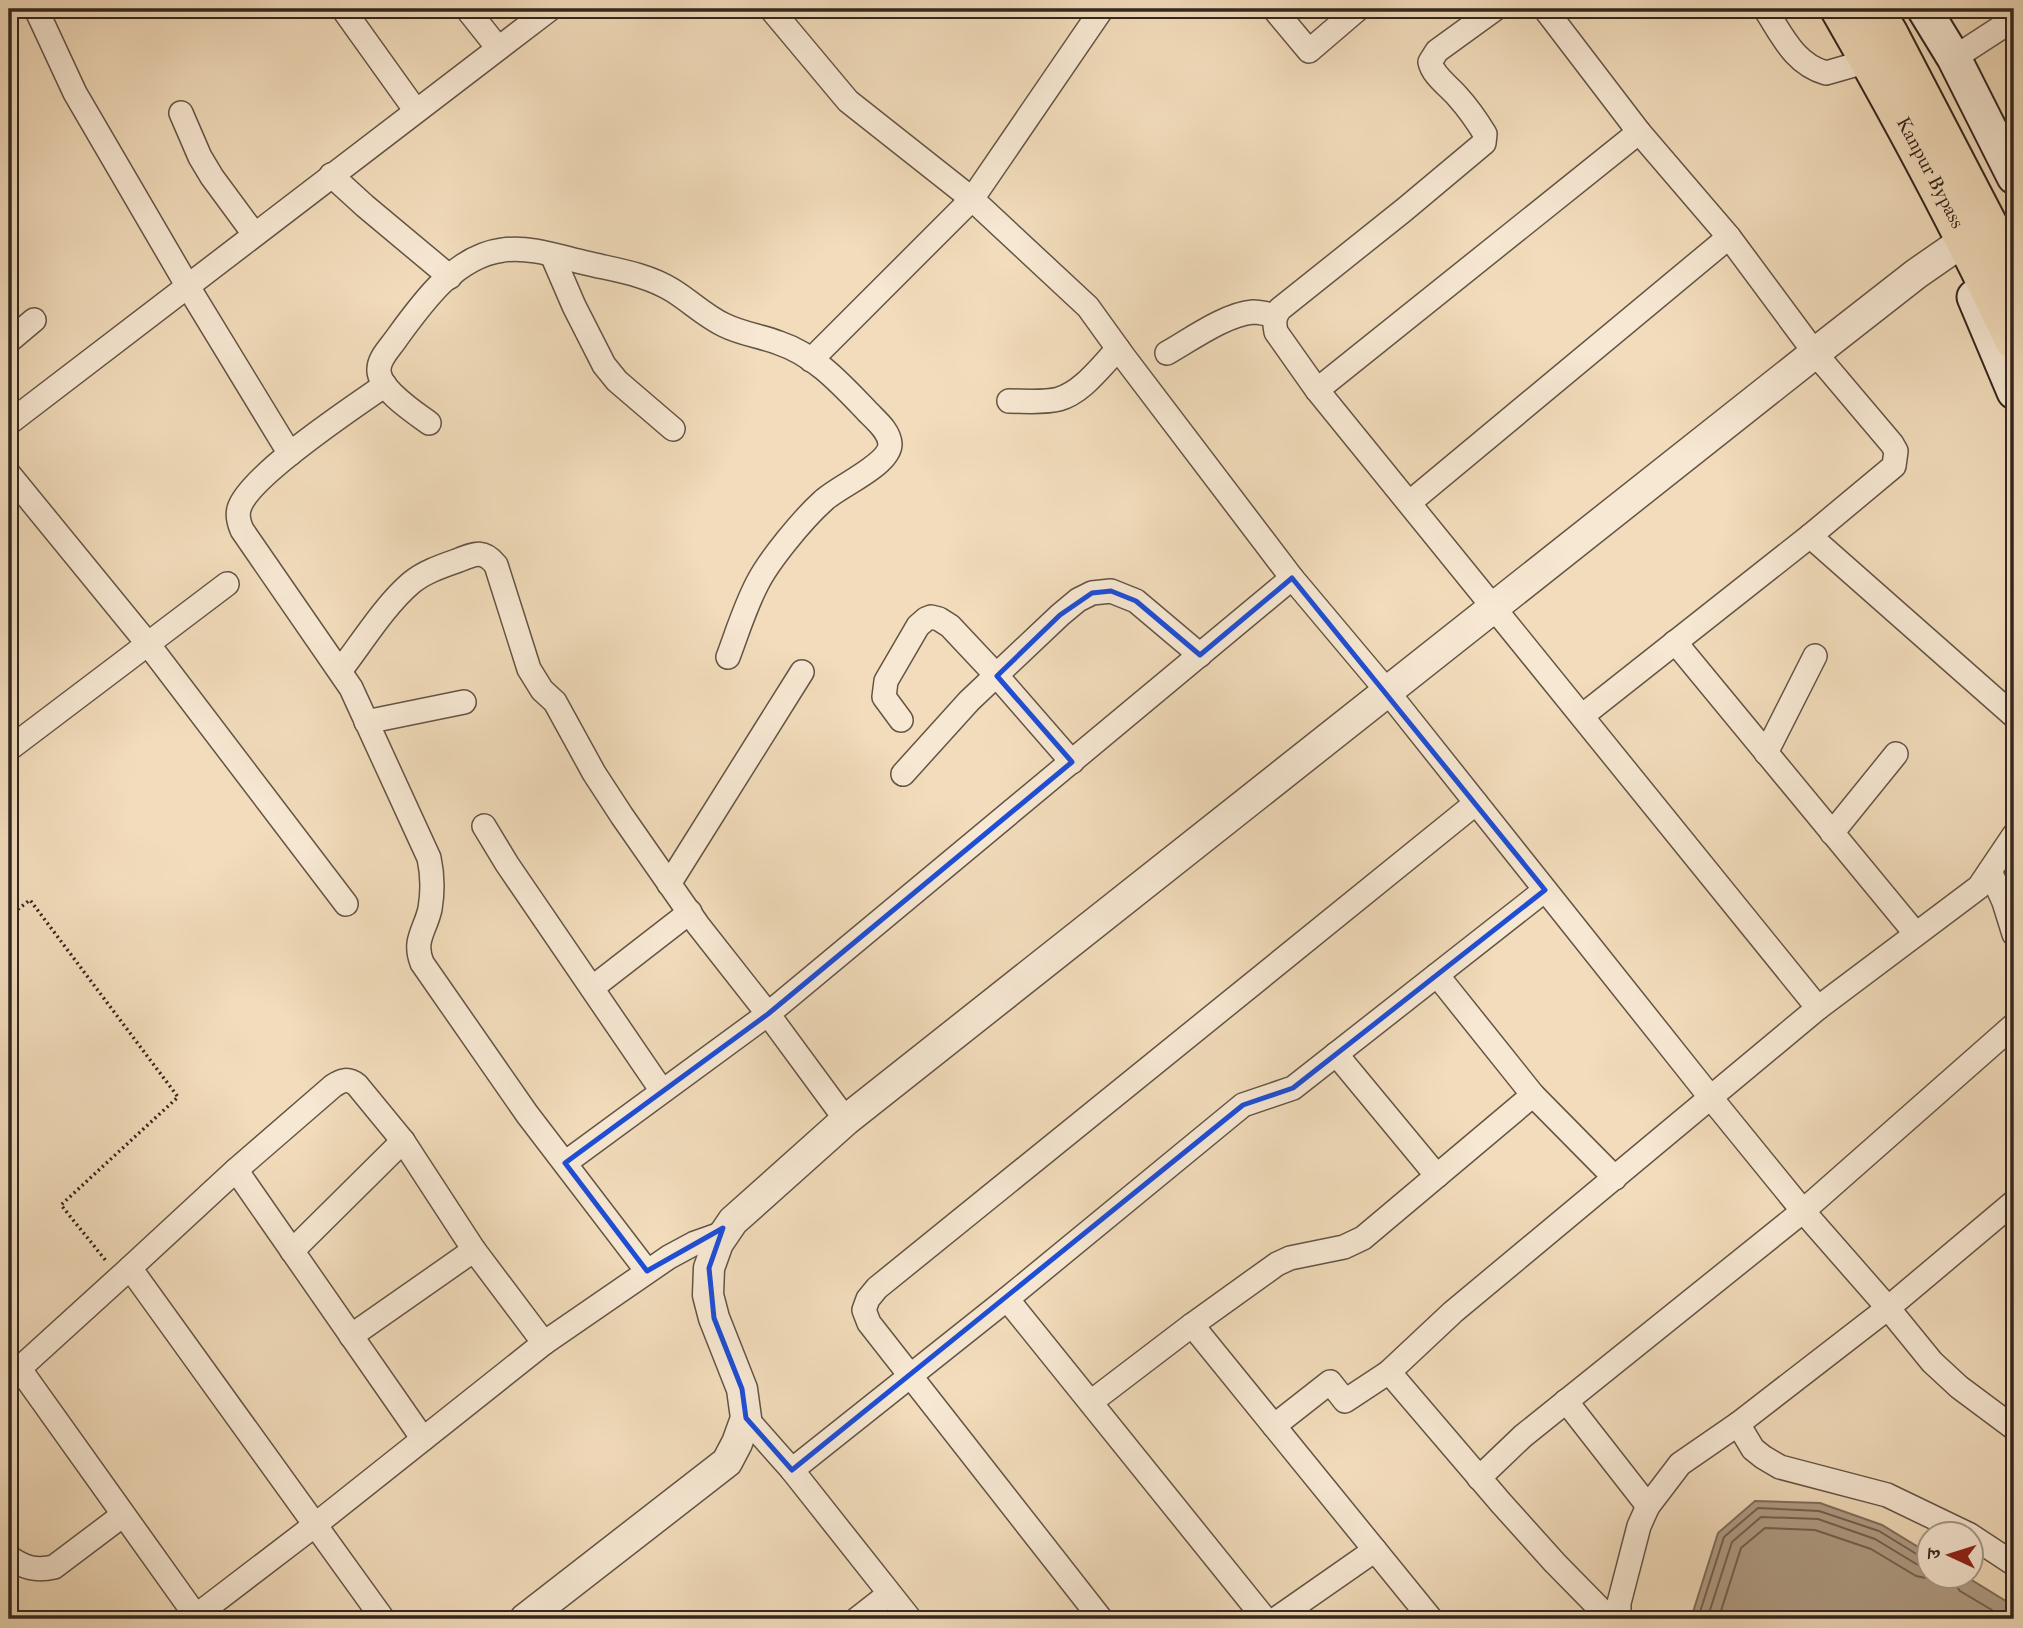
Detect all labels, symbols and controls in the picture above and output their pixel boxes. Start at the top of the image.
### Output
street label: Kanpur Bypass [1892,113,1968,232]
north arrow [1914,1520,1984,1590]
text: उ [1923,1547,1945,1561]

